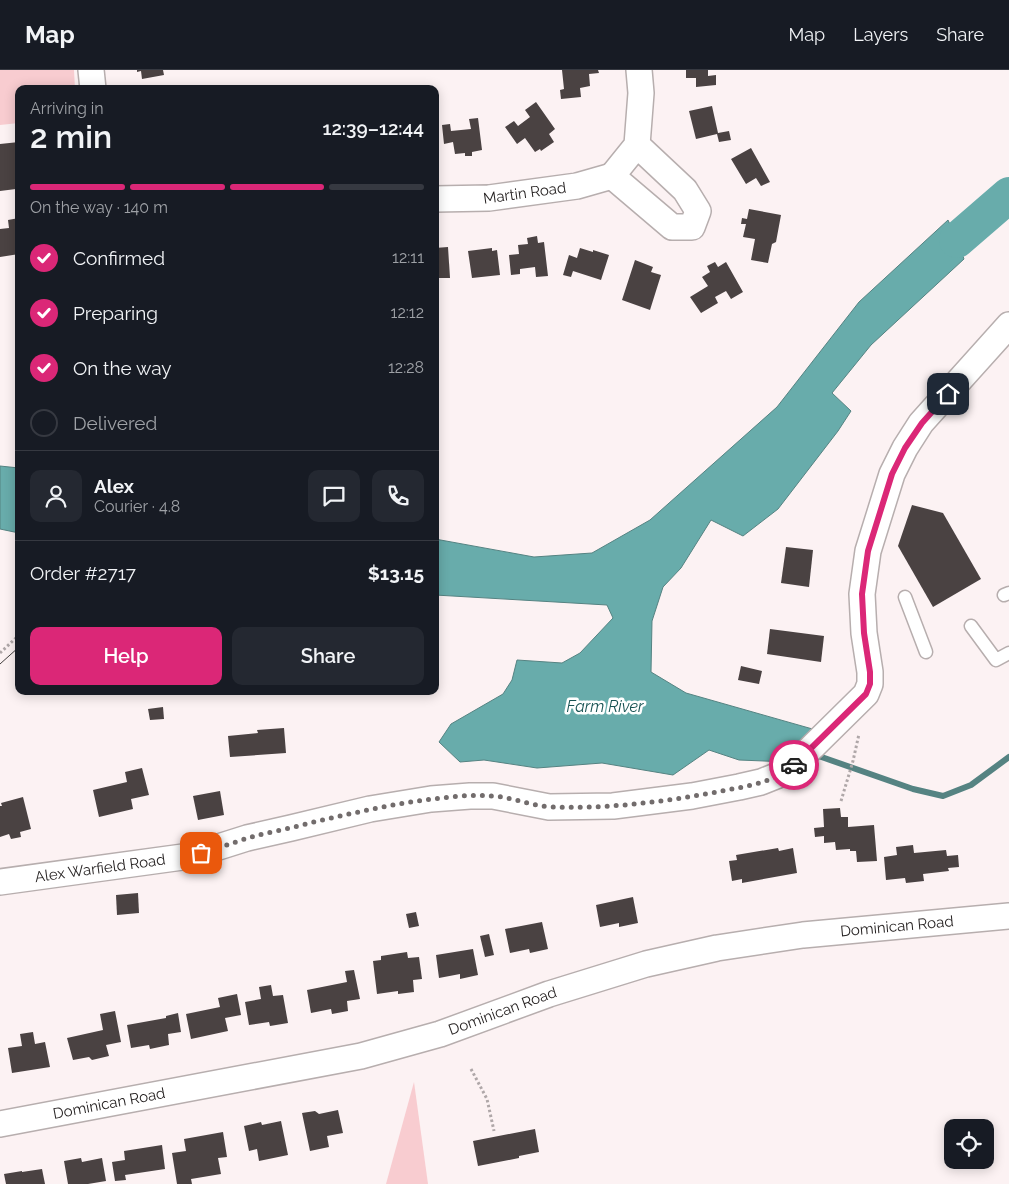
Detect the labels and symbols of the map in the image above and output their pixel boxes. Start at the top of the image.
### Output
street label: Martin Road [482,179,567,208]
pin [927,373,969,415]
water label: Farm River [567,697,644,716]
courier [769,740,819,790]
pin [180,832,222,874]
street label: Alex Warfield Road [34,850,167,886]
street label: Dominican Road [839,912,954,941]
street label: Dominican Road [446,983,559,1039]
street label: Dominican Road [51,1084,167,1123]

